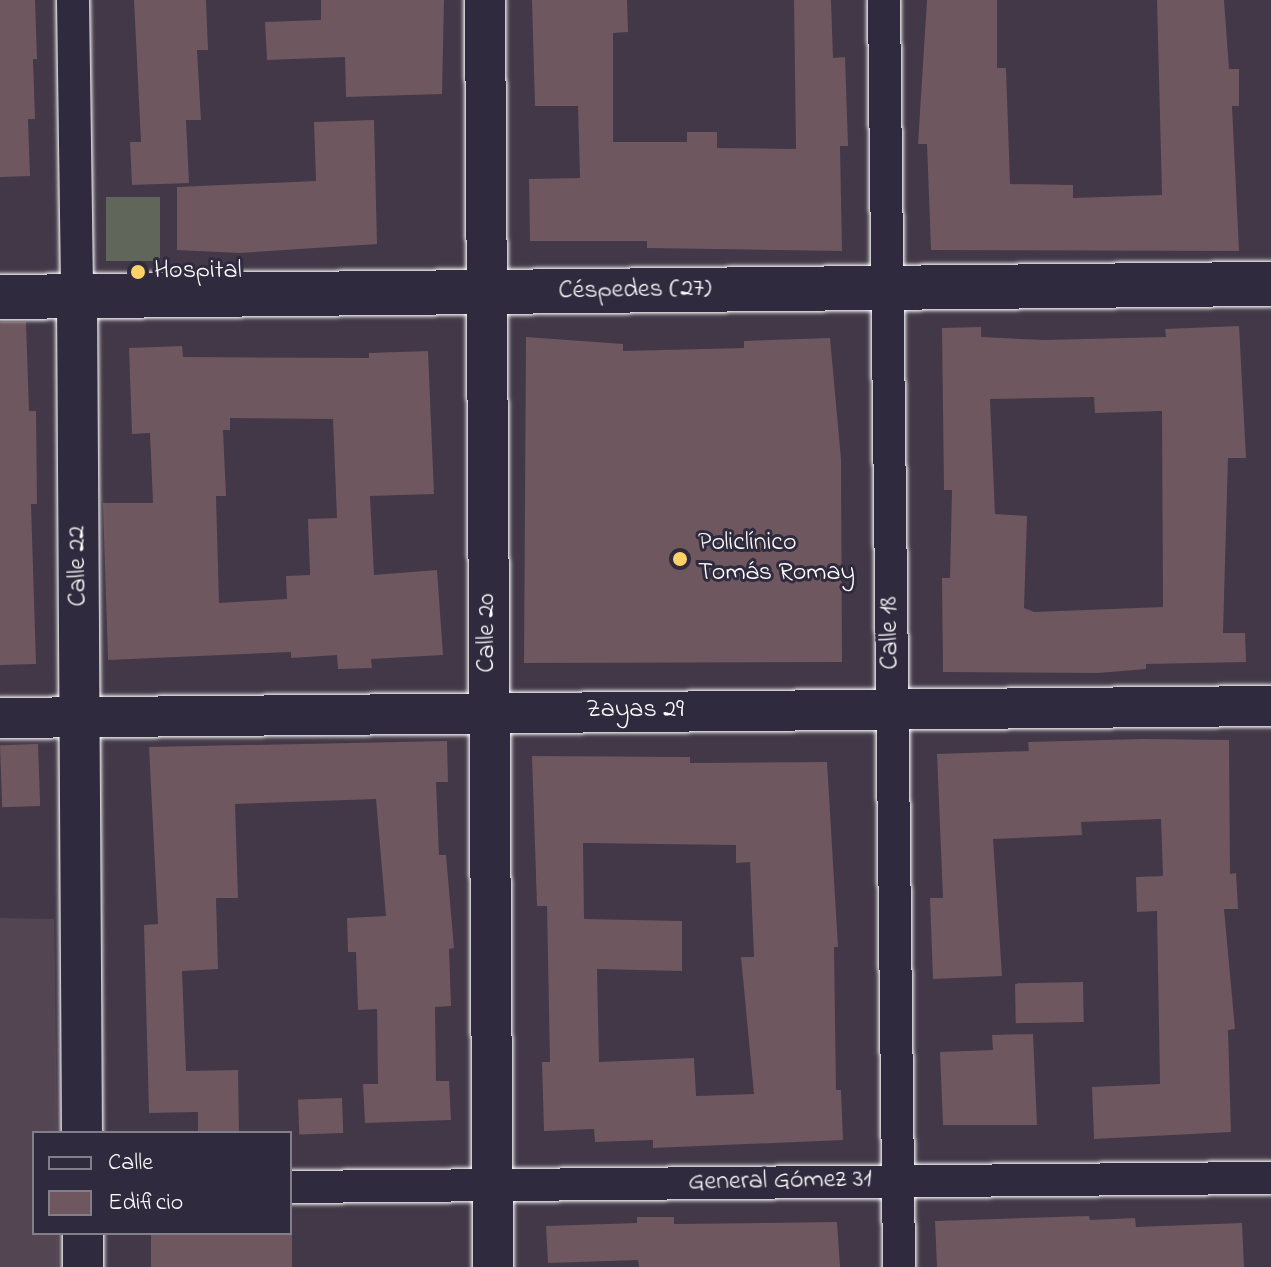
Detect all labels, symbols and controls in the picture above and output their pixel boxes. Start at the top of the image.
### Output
place label: Hospital [154,256,242,288]
marker: Hospital [129,263,147,281]
street label: Céspedes (27) [558,274,712,308]
street label: Calle 22 [63,525,95,607]
place label: Policlínico Tomás Romay [698,528,855,590]
marker: Policlínico Tomás Romay [669,548,691,570]
street label: Calle 20 [472,593,504,673]
street label: Calle 18 [875,596,907,670]
street label: Zayas 29 [586,695,684,727]
legend [32,1131,292,1235]
text: Calle [108,1146,153,1181]
street label: General Gómez 31 [688,1165,872,1199]
text: Edificio [108,1186,183,1221]

